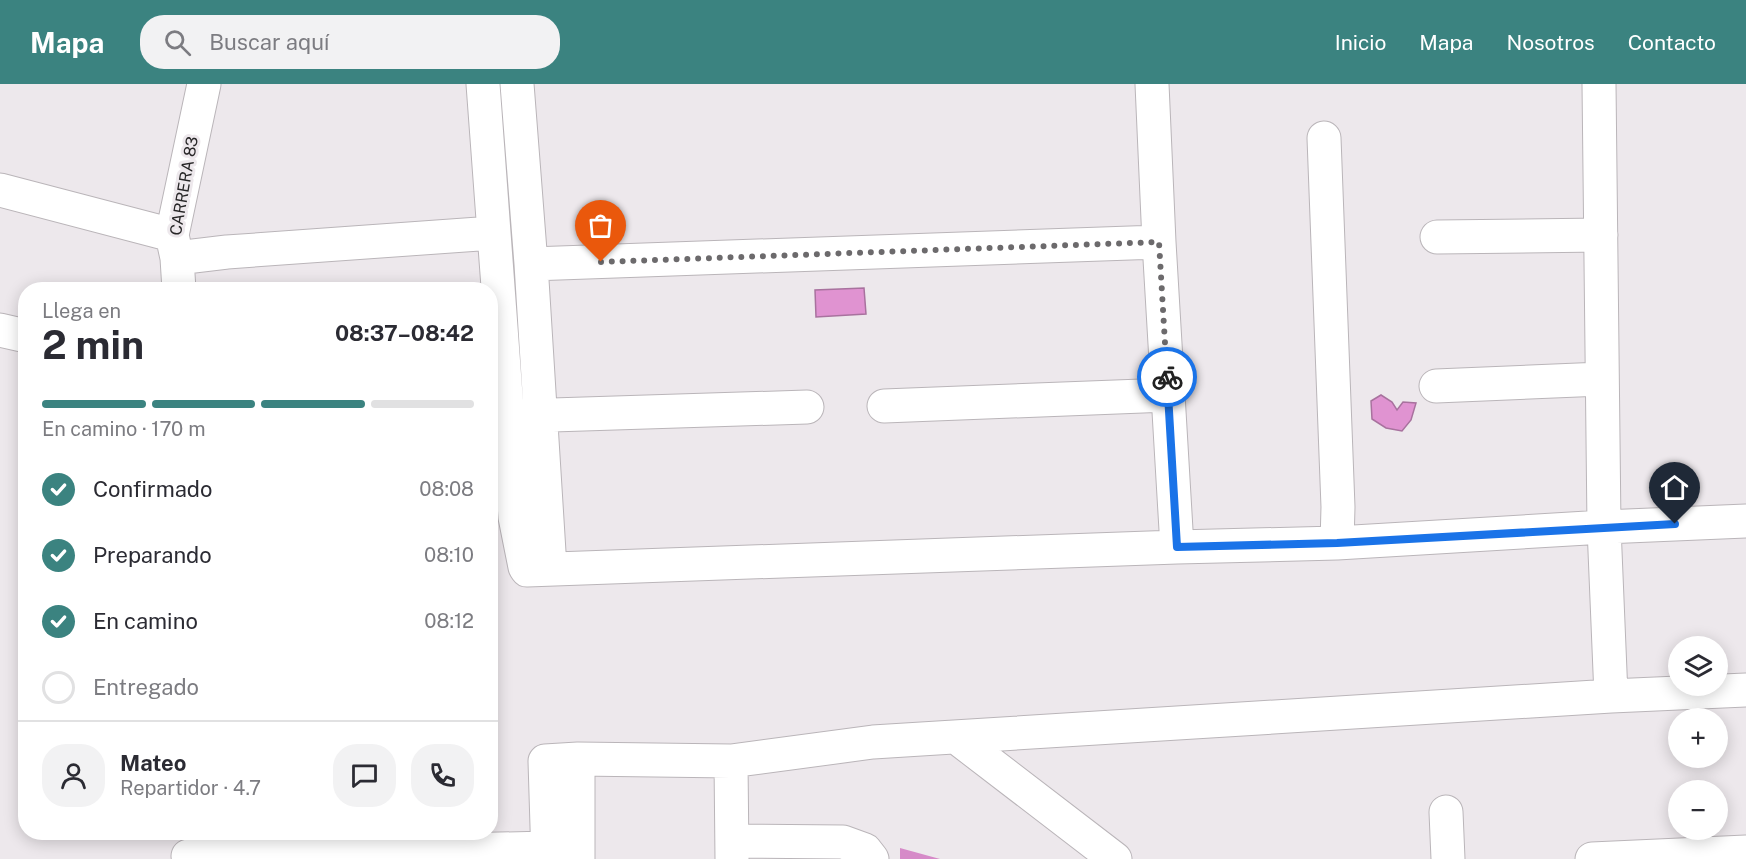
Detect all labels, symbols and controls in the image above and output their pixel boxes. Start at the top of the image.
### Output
search box [140,15,560,69]
text: Mapa [30,26,104,59]
icon: search [161,26,194,59]
text: Buscar aquí [209,29,329,55]
text: Inicio [1335,30,1386,55]
text: Mapa [1419,30,1473,55]
text: Nosotros [1506,30,1595,55]
text: Contacto [1628,30,1716,55]
street label: CARRERA 83 [166,135,202,237]
pin [575,200,626,262]
icon: bag [584,209,617,242]
text: Llega en [42,299,121,323]
text: 08:37–08:42 [335,320,474,346]
text: 2 min [42,322,144,368]
courier [1137,347,1197,407]
icon: bike [1151,361,1184,394]
text: En camino · 170 m [42,417,206,441]
pin [1649,462,1700,524]
icon: home [1658,471,1691,504]
icon: check [42,473,75,506]
text: Confirmado [93,476,212,502]
text: 08:08 [419,477,474,501]
icon: check [42,539,75,572]
text: Preparando [93,542,212,568]
text: 08:10 [424,543,474,567]
icon: check [42,605,75,638]
text: En camino [93,608,198,634]
text: 08:12 [424,609,474,633]
map controls [1668,636,1728,840]
button: layers [1668,636,1728,696]
text: Entregado [93,674,199,700]
button: + [1668,708,1728,768]
button: person [42,744,105,807]
button: chat [333,744,396,807]
button: phone [411,744,474,807]
text: Mateo [120,750,186,776]
text: Repartidor · 4.7 [120,776,261,800]
button: − [1668,780,1728,840]

